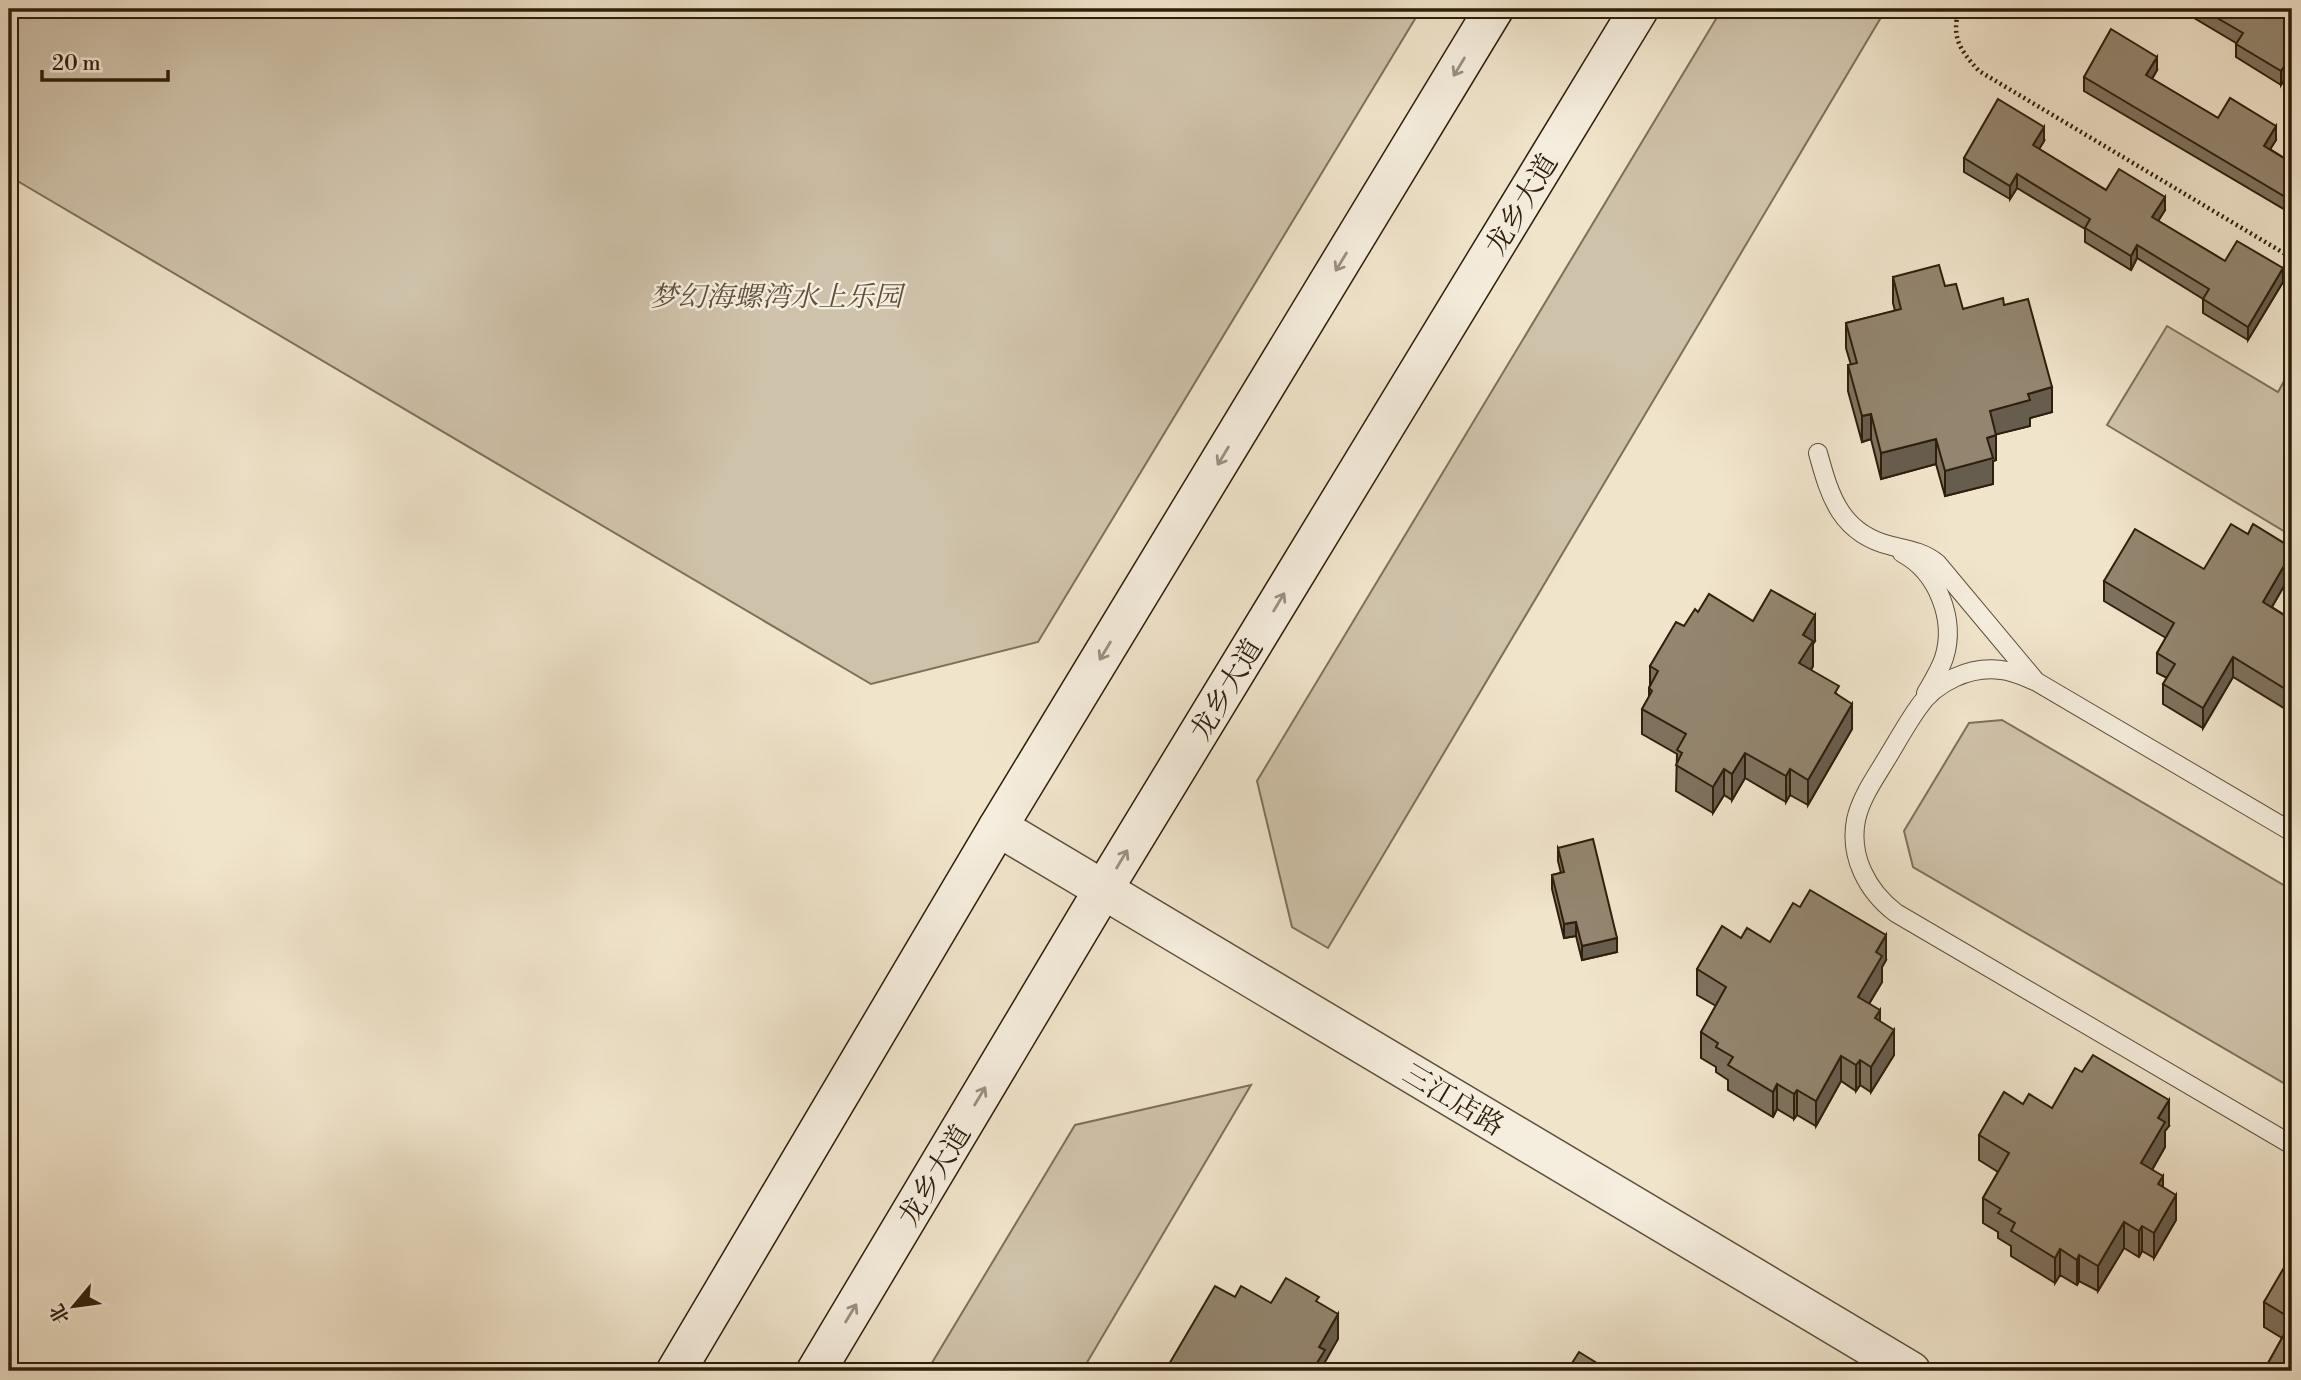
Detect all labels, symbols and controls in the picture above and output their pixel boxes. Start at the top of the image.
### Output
scale bar [42,38,168,82]
text: 20 m [52,51,101,77]
one-way arrow [1451,57,1465,77]
street label: 龙乡大道 [1478,148,1566,262]
one-way arrow [1333,251,1347,271]
park label: 梦幻海螺湾水上乐园 [650,280,906,315]
one-way arrow [1215,446,1229,466]
one-way arrow [1272,592,1286,612]
street label: 龙乡大道 [1183,633,1271,747]
one-way arrow [1098,640,1112,660]
one-way arrow [1116,849,1130,869]
street label: 三江店路 [1396,1056,1510,1144]
one-way arrow [974,1087,988,1107]
street label: 龙乡大道 [891,1119,979,1233]
north arrow [38,1272,108,1342]
text: 北 [45,1300,75,1328]
one-way arrow [845,1303,859,1323]

